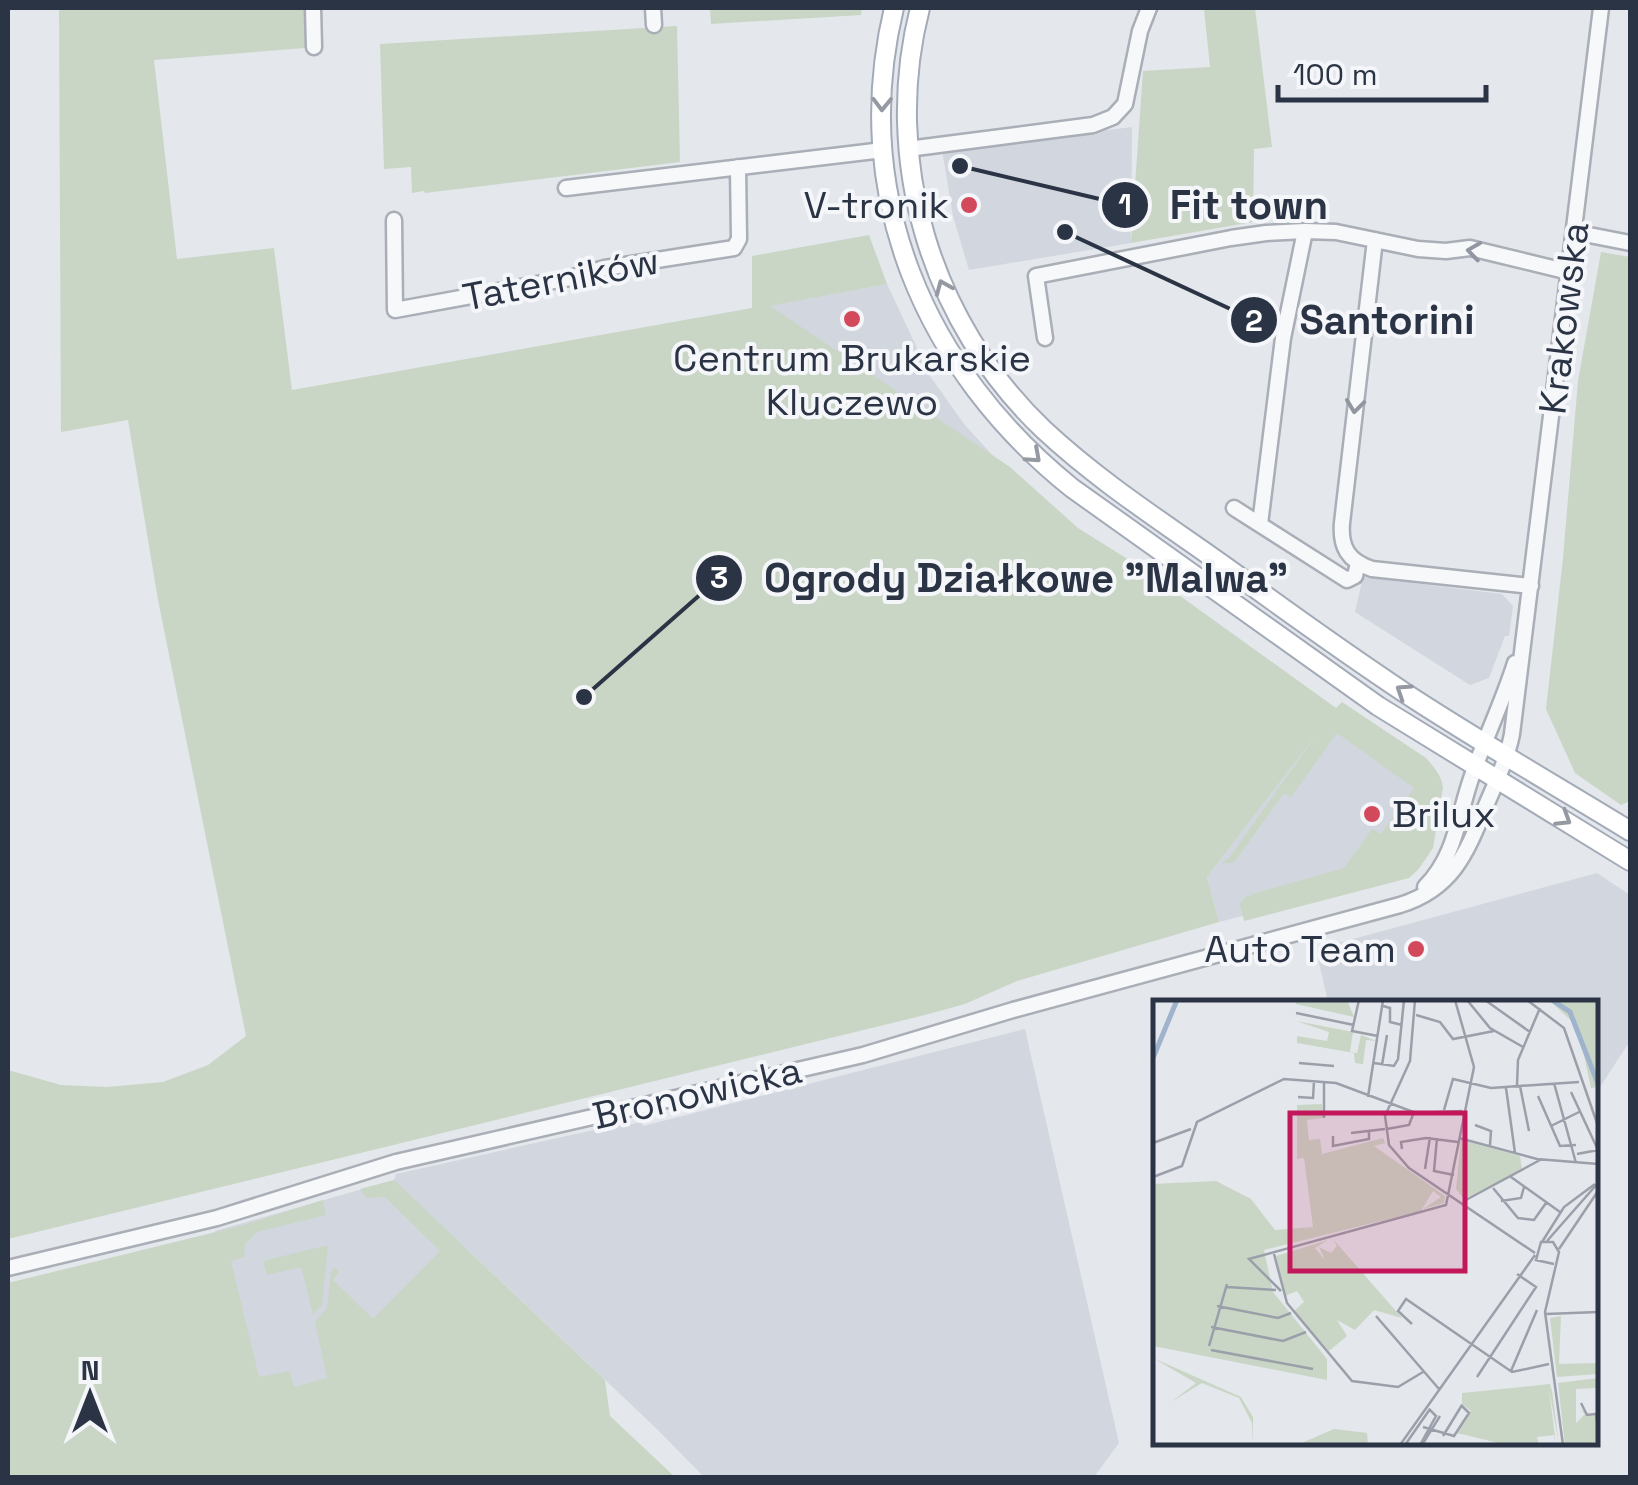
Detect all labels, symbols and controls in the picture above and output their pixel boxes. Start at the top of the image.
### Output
scale bar [1278,40,1486,102]
text: 100 m [1293,55,1378,94]
one-way arrow [872,97,893,113]
callout: Fit town [1100,170,1348,240]
text: Fit town [1170,180,1328,231]
place label: V-tronik [804,181,949,229]
text: 1 [1118,185,1132,224]
marker: V-tronik [958,194,980,216]
street label: Krakowska [1528,219,1600,417]
street label: Taterników [459,236,663,322]
one-way arrow [1466,241,1482,262]
one-way arrow [935,279,955,297]
callout: Santorini [1229,285,1495,355]
text: Santorini [1299,295,1475,346]
text: 2 [1245,301,1263,340]
marker: Centrum Brukarskie Kluczewo [841,308,863,330]
place label: Centrum Brukarskie Kluczewo [673,334,1031,426]
one-way arrow [1345,399,1366,415]
one-way arrow [1022,444,1041,462]
callout: Ogrody Działkowe "Malwa" [694,543,1308,613]
text: Ogrody Działkowe "Malwa" [764,553,1288,604]
text: 3 [710,558,728,597]
one-way arrow [1396,685,1414,704]
place label: Brilux [1392,790,1496,838]
marker: Brilux [1361,803,1383,825]
one-way arrow [1554,807,1572,826]
place label: Auto Team [1204,925,1396,973]
marker: Auto Team [1405,938,1427,960]
inset map [1153,1000,1598,1445]
street label: Bronowicka [588,1046,806,1140]
north arrow [40,1345,140,1445]
text: N [81,1352,99,1388]

